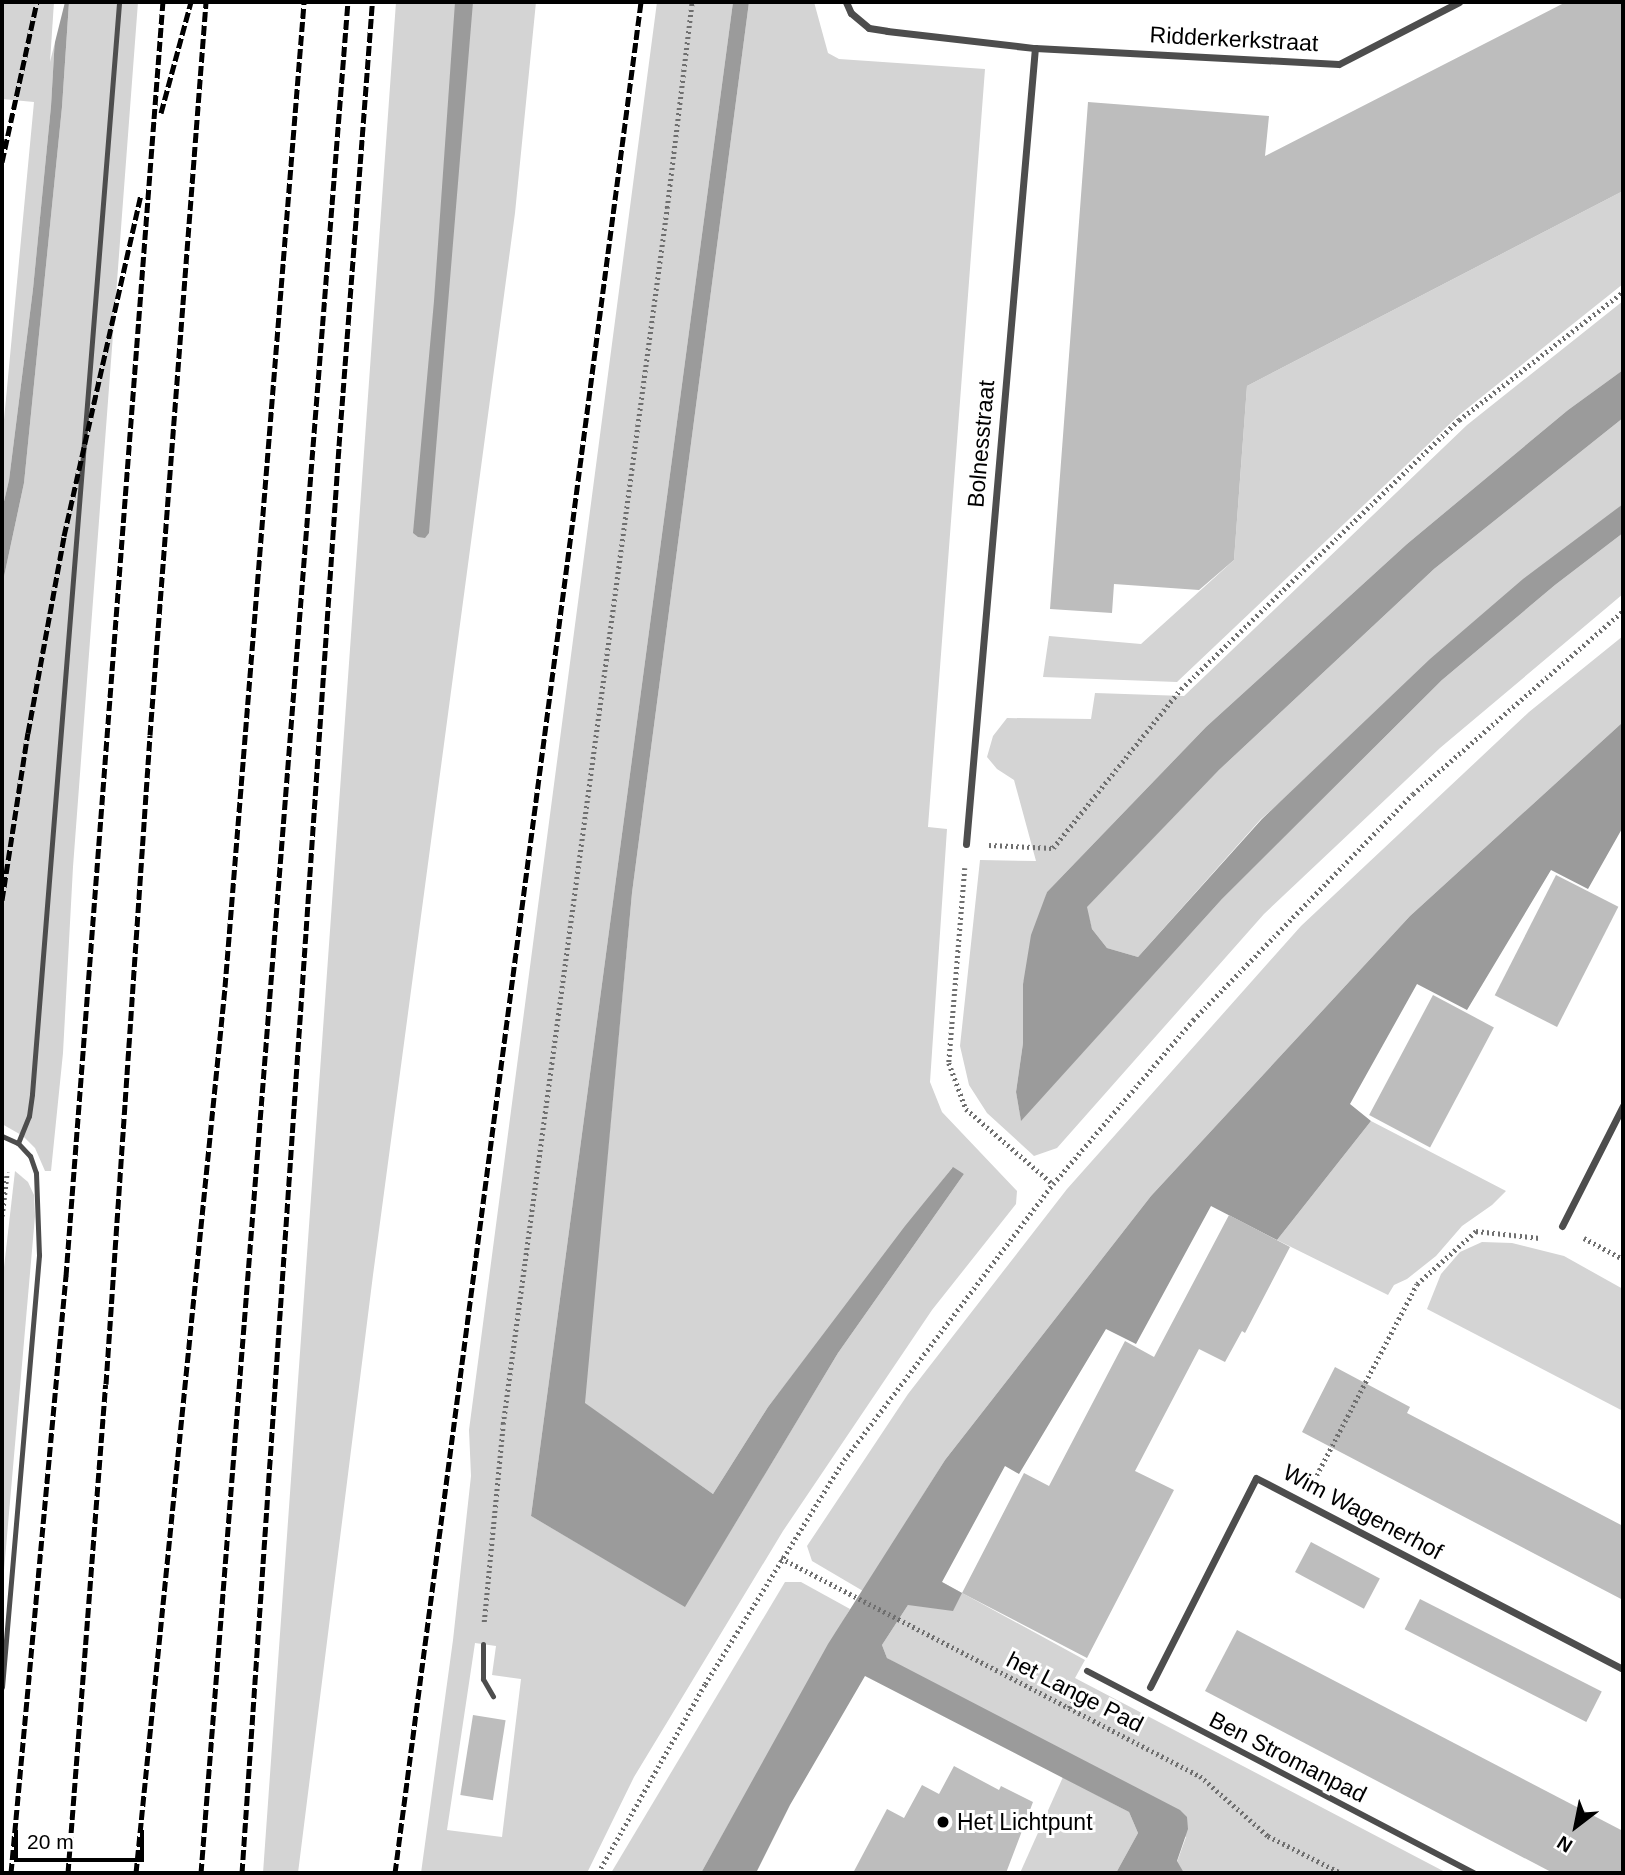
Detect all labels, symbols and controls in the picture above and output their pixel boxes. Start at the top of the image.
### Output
street label: Ridderkerkstraat [1149,21,1319,57]
street label: Bolnesstraat [962,379,1000,509]
street label: Wim Wagenerhof [1278,1458,1448,1566]
street label: het Lange Pad [1002,1646,1148,1738]
street label: Ben Stromanpad [1205,1706,1371,1808]
north arrow [1541,1791,1611,1861]
place label: Het Lichtpunt [957,1808,1093,1836]
marker: Het Lichtpunt [935,1814,951,1830]
scale bar [18,1815,147,1859]
text: 20 m [27,1830,74,1853]
text: N [1553,1832,1576,1857]

